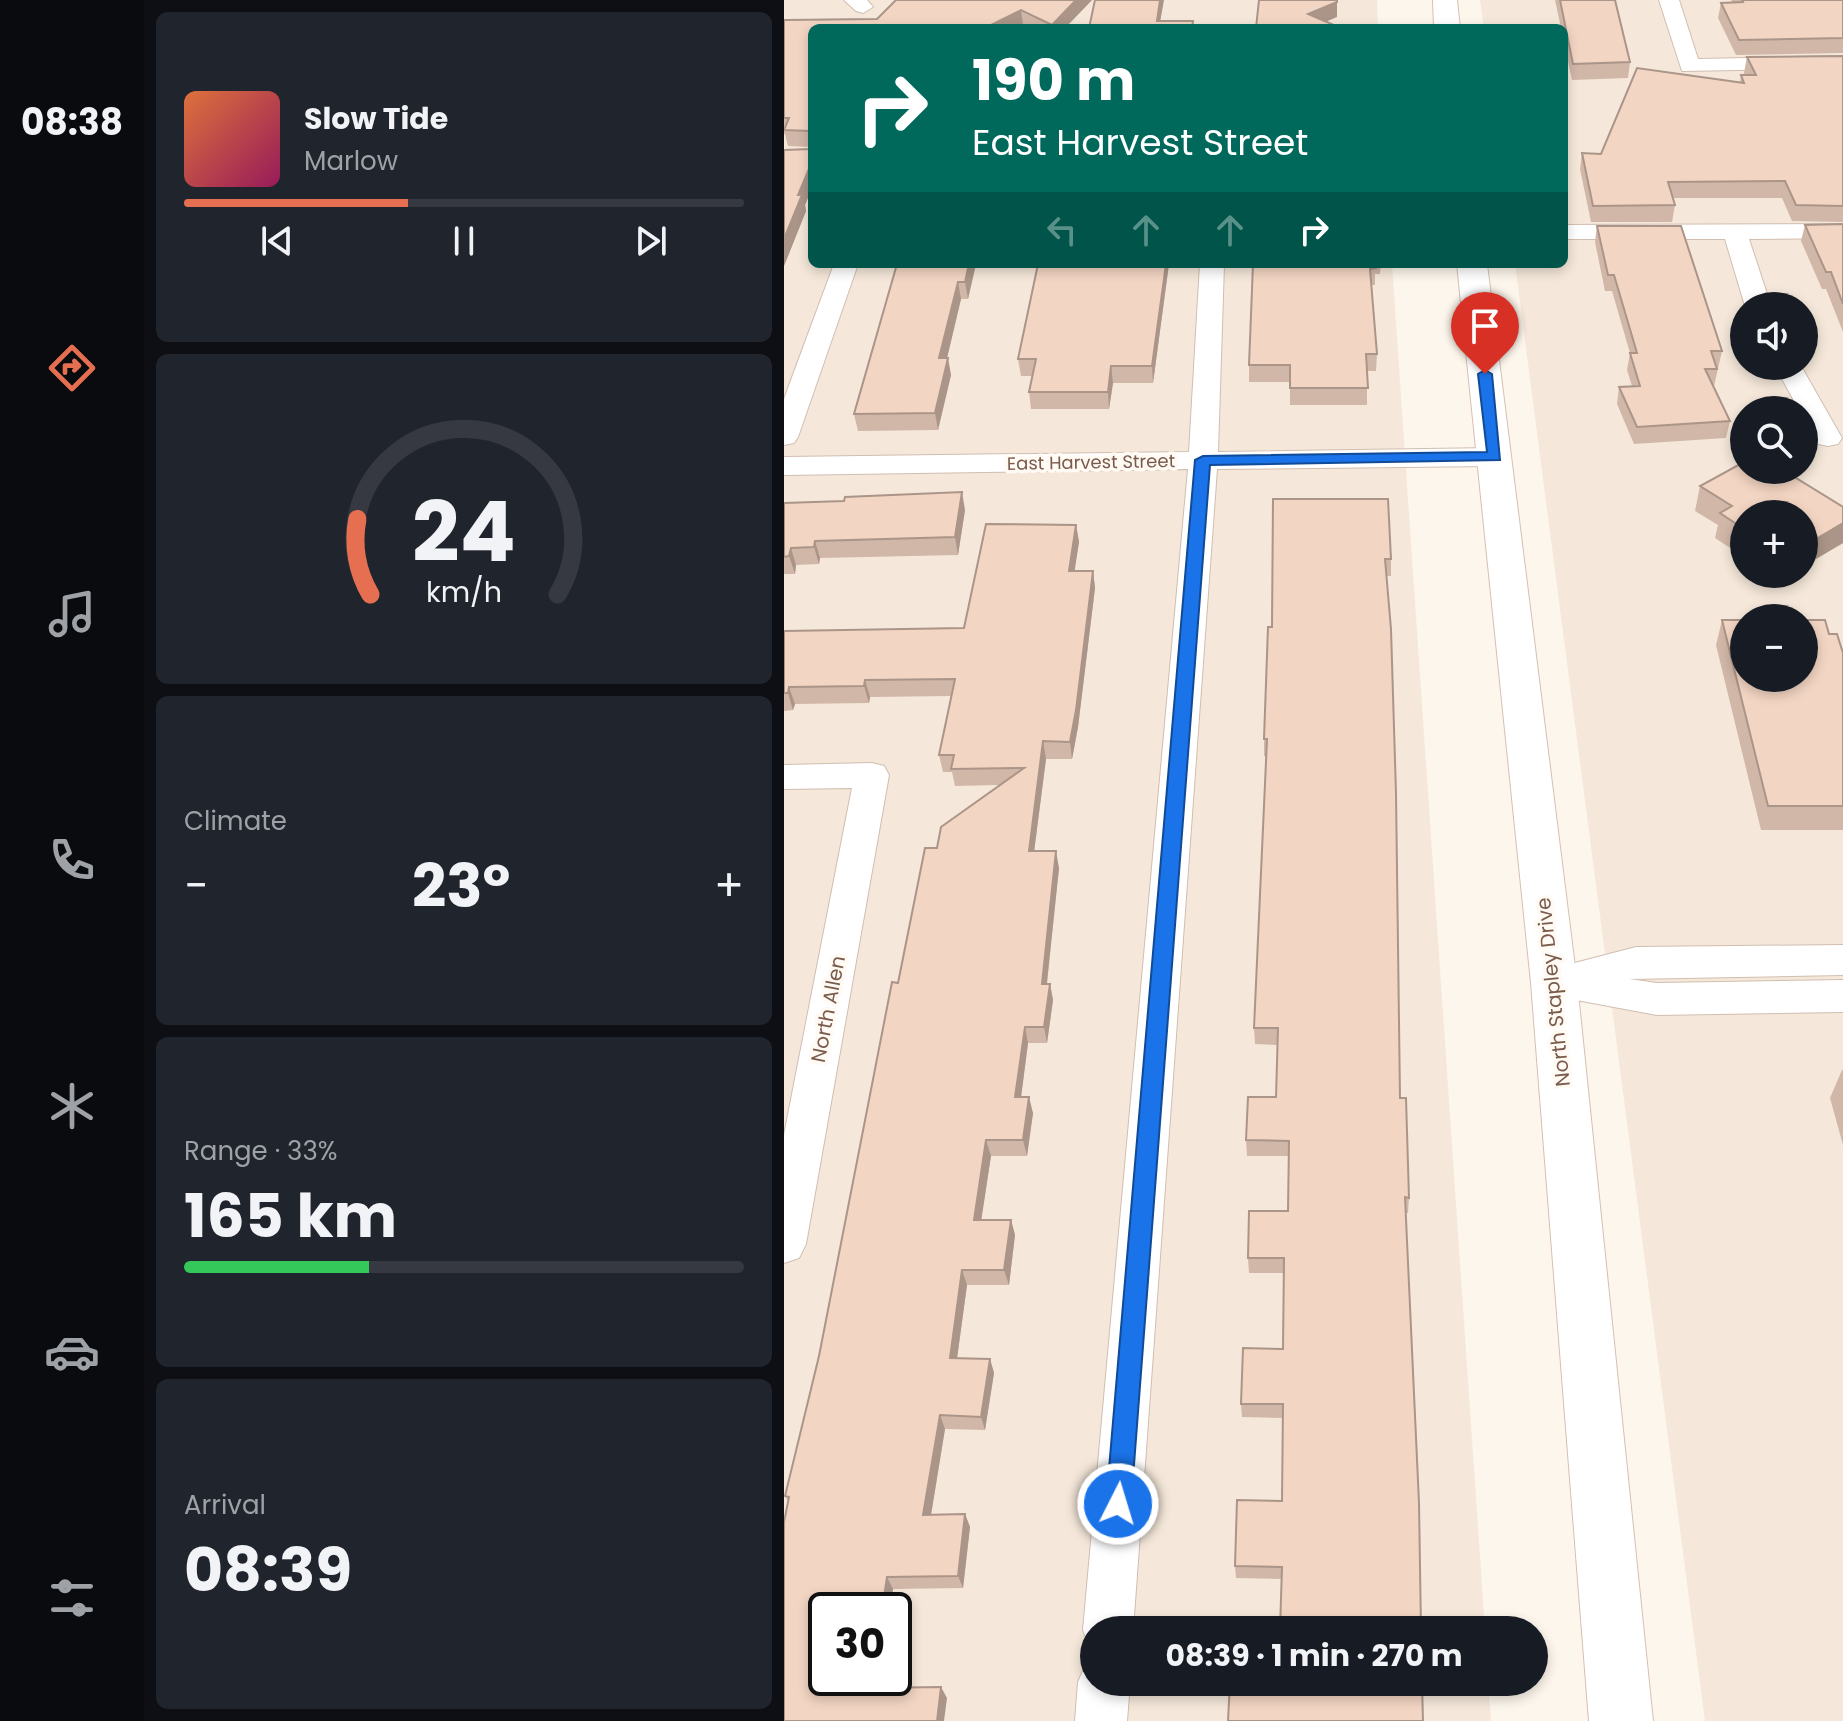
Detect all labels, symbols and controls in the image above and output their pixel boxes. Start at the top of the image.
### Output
text: 190 m [972,41,1135,120]
icon: right [840,56,944,160]
text: 08:38 [21,97,123,148]
text: Slow Tide [304,97,448,140]
text: East Harvest Street [972,117,1308,168]
text: Marlow [304,143,398,179]
icon: left [1040,208,1084,252]
icon: ahead [1124,208,1168,252]
icon: ahead [1208,208,1252,252]
icon: right [1292,208,1336,252]
icon: previous [255,219,299,263]
icon: pause [442,219,486,263]
icon: next [629,219,673,263]
pin [1451,292,1519,374]
map controls [1730,292,1818,692]
button: sound [1730,292,1818,380]
icon: arrive [1463,304,1507,348]
icon: directions [44,340,100,396]
button: search [1730,396,1818,484]
street label: East Harvest Street [1007,448,1175,476]
text: 24 [412,473,516,589]
button: + [1730,500,1818,588]
text: km/h [426,572,502,612]
icon: music [44,586,100,642]
button: − [1730,604,1818,692]
text: Climate [184,803,287,839]
icon: phone [44,832,100,888]
text: 23° [412,844,510,928]
text: − [184,855,208,916]
text: + [714,855,744,916]
street label: North Stapley Drive [1529,896,1577,1088]
street label: North Allen [804,953,852,1065]
icon: climate [44,1078,100,1134]
text: Range · 33% [184,1133,337,1169]
text: 165 km [184,1174,397,1258]
icon: car [44,1324,100,1380]
position arrow [1076,1462,1160,1546]
text: Arrival [184,1487,266,1523]
text: 08:39 [184,1528,352,1612]
icon: filters [44,1570,100,1626]
speed limit sign: 30 [808,1592,912,1696]
text: 08:39 · 1 min · 270 m [1166,1634,1462,1677]

